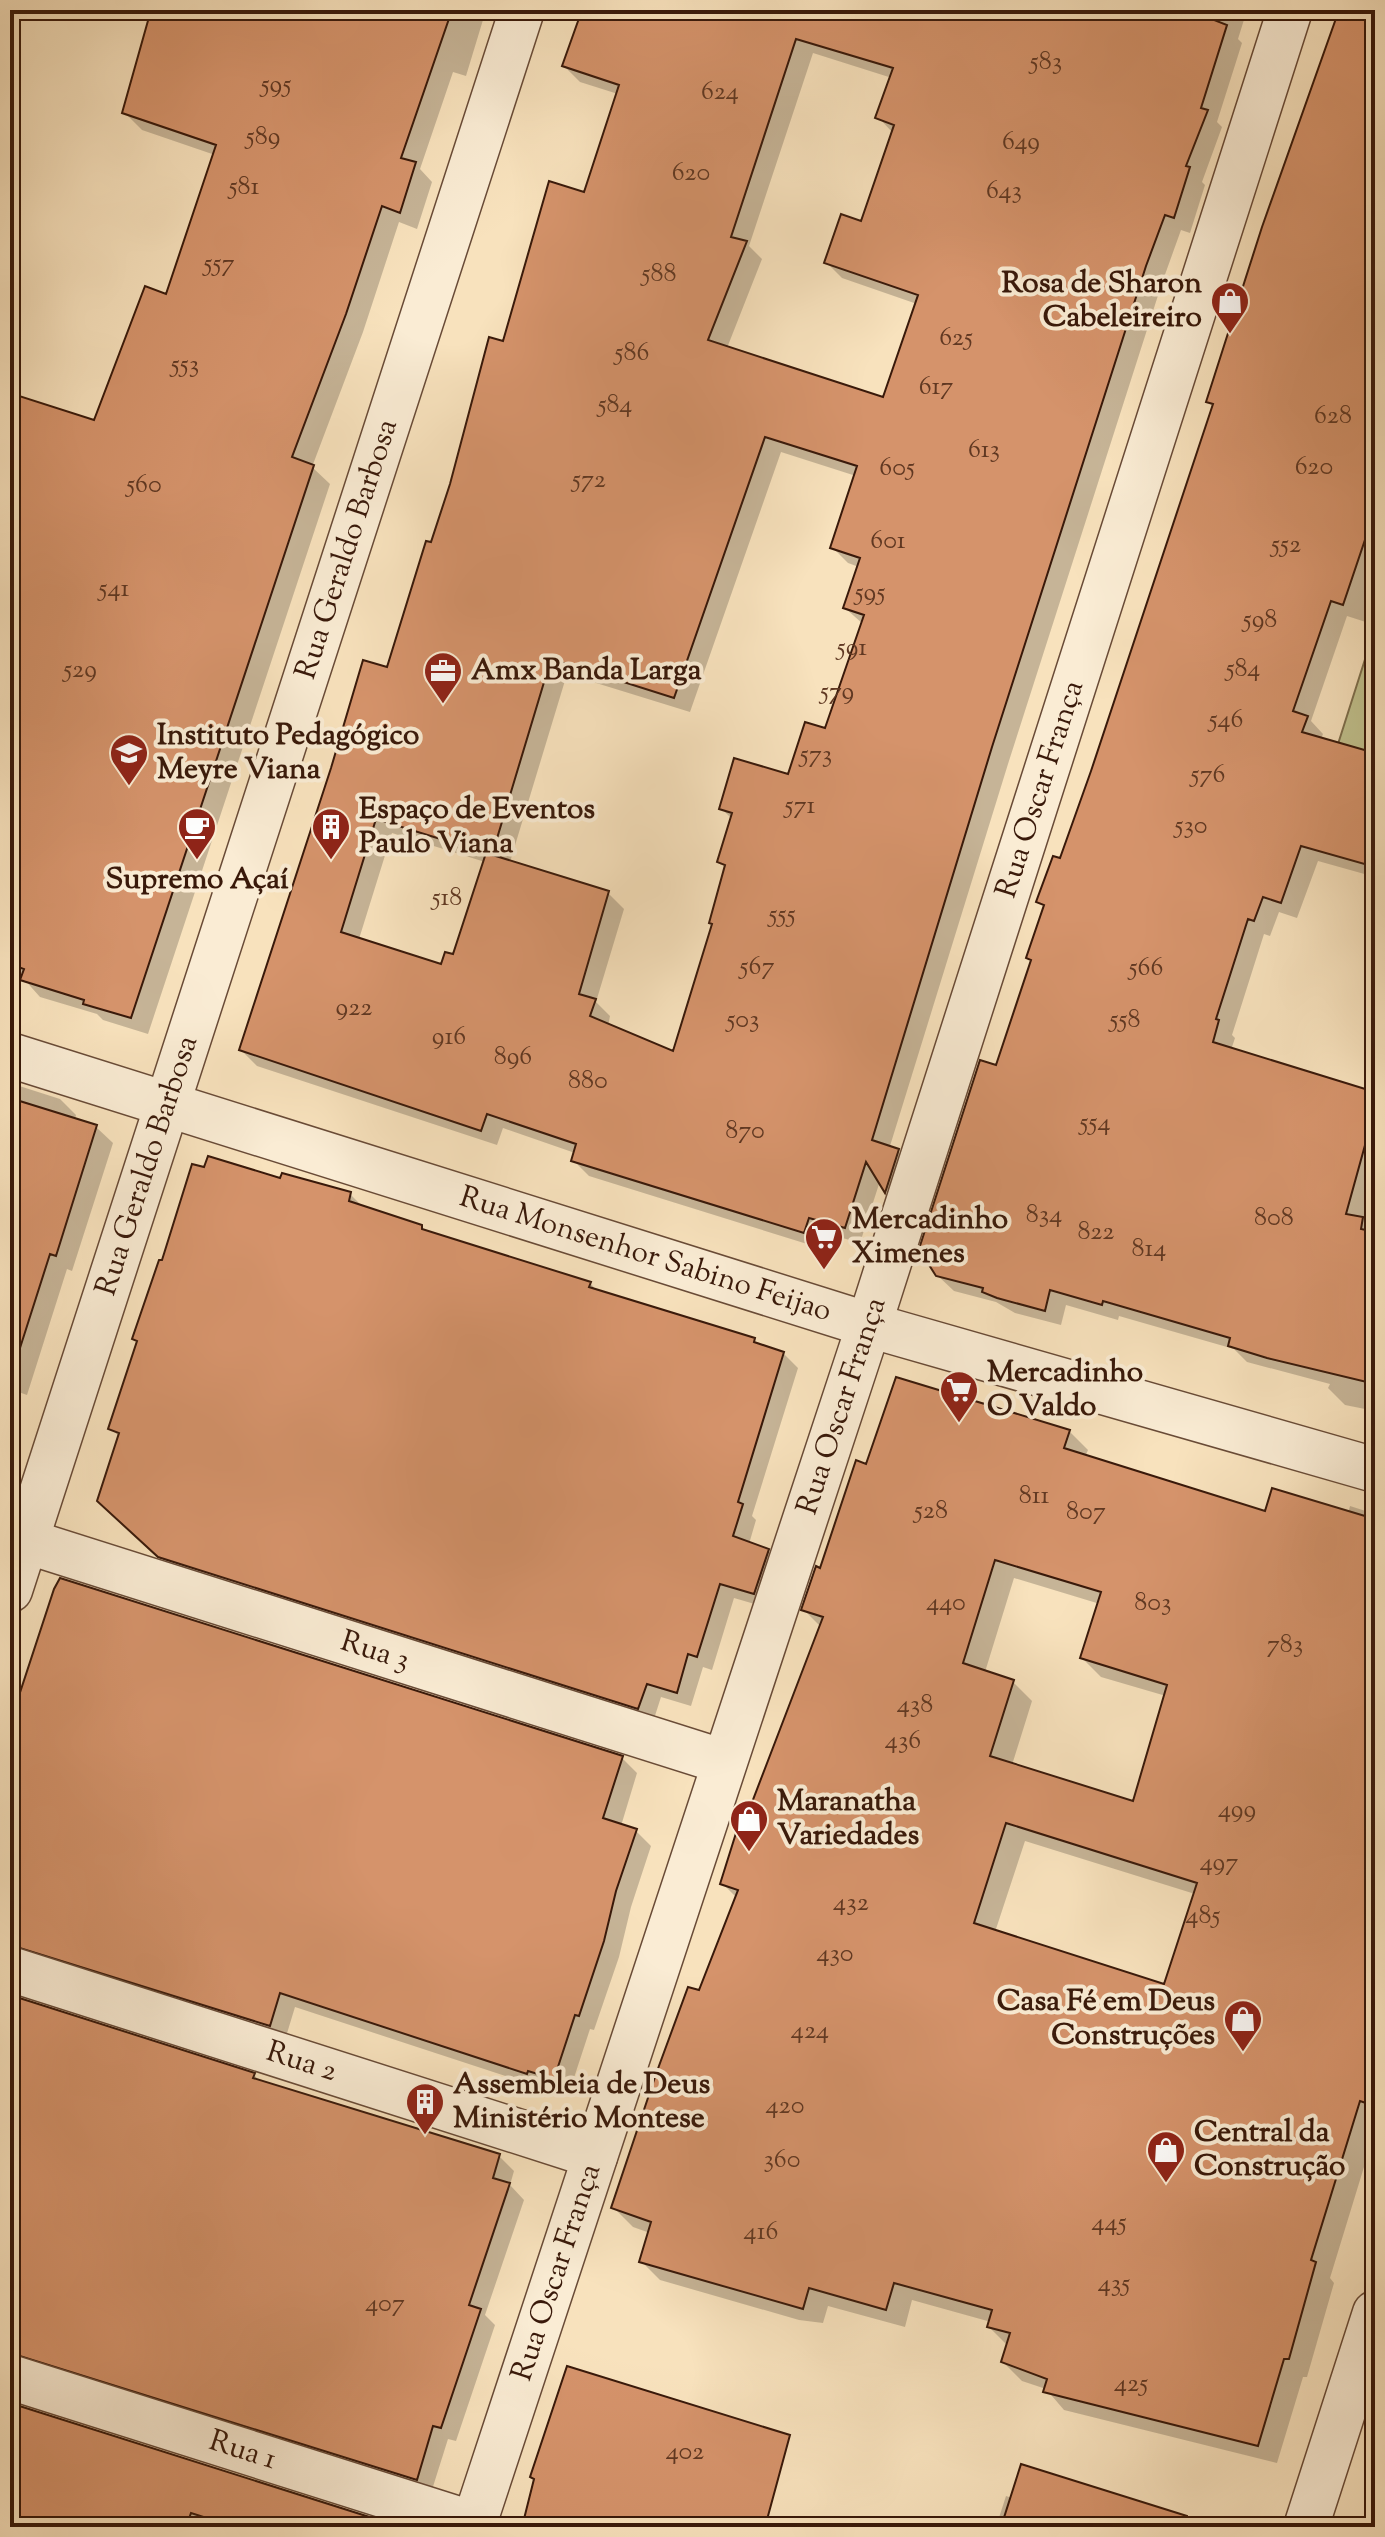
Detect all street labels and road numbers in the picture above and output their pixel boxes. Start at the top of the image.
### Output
street label: Rua Geraldo Barbosa [285,414,410,685]
street label: Rua Oscar França [986,675,1096,904]
street label: Rua Geraldo Barbosa [85,1030,210,1301]
street label: Rua Monsenhor Sabino Feijao [454,1176,837,1333]
street label: Rua Oscar França [786,1292,898,1520]
street label: Rua 3 [335,1620,415,1683]
street label: Rua 2 [261,2031,342,2094]
street label: Rua Oscar França [501,2158,613,2387]
street label: Rua 1 [204,2420,282,2482]

